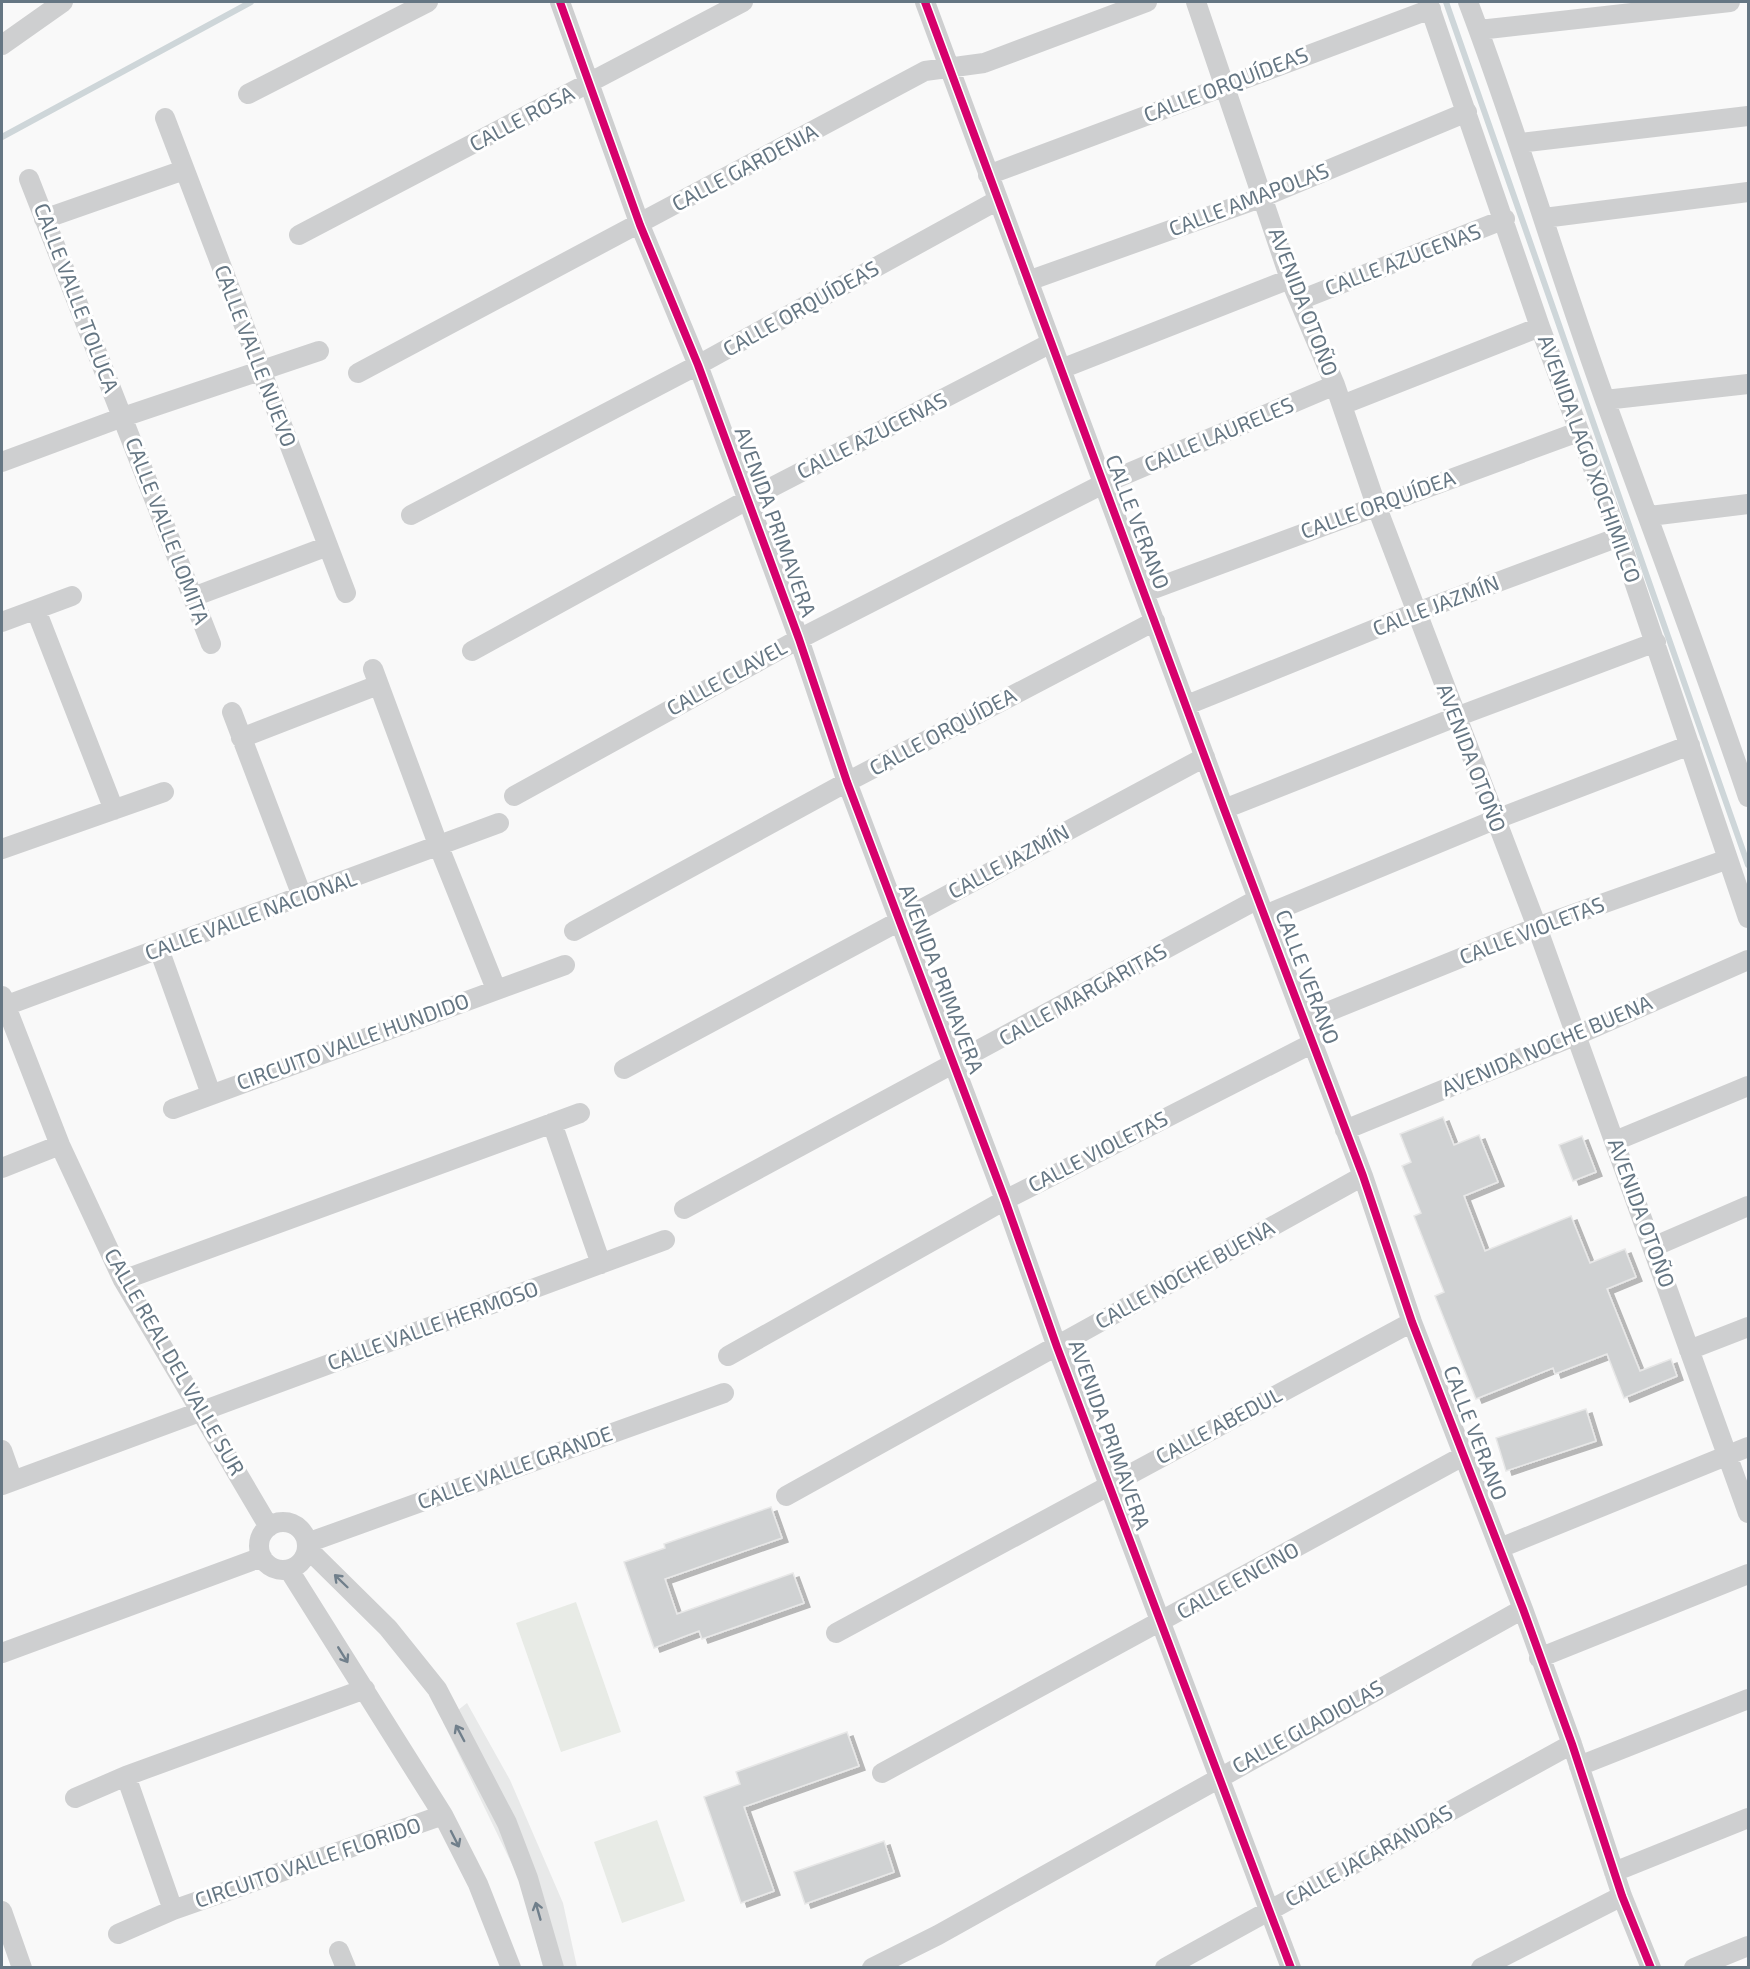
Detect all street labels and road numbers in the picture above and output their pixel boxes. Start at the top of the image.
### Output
street label: CALLE ORQUÍDEAS [1140,41,1312,127]
street label: CALLE ROSA [465,80,578,156]
street label: CALLE GARDENIA [667,118,821,216]
street label: CALLE AMAPOLAS [1165,157,1332,241]
street label: CALLE VALLE TOLUCA [30,199,125,396]
street label: CALLE AZUCENAS [1321,217,1484,300]
street label: AVENIDA OTOÑO [1265,224,1344,379]
street label: CALLE ORQUÍDEAS [718,255,883,362]
street label: CALLE VALLE NUEVO [210,261,303,450]
street label: AVENIDA LAGO XOCHIMILCO [1534,331,1647,586]
street label: CALLE AZUCENAS [792,386,950,483]
street label: CALLE LAURELES [1140,391,1297,476]
street label: AVENIDA PRIMAVERA [730,423,822,620]
street label: CALLE VALLE LOMITA [121,433,216,627]
street label: CALLE VERANO [1101,451,1176,592]
street label: CALLE ORQUÍDEA [1297,464,1458,544]
street label: CALLE JAZMÍN [1369,569,1502,640]
street label: CALLE CLAVEL [662,633,791,720]
street label: AVENIDA OTOÑO [1433,680,1512,835]
street label: CALLE ORQUÍDEA [865,682,1020,781]
street label: CALLE JAZMÍN [944,818,1073,903]
street label: CALLE VALLE NACIONAL [141,865,360,965]
street label: AVENIDA PRIMAVERA [895,880,990,1077]
street label: CALLE VIOLETAS [1455,890,1607,969]
street label: CALLE VERANO [1271,906,1346,1047]
street label: CALLE MARGARITAS [994,937,1171,1050]
street label: CIRCUITO VALLE HUNDIDO [233,987,472,1094]
street label: AVENIDA NOCHE BUENA [1437,989,1655,1100]
street label: CALLE VIOLETAS [1023,1105,1171,1197]
street label: AVENIDA OTOÑO [1604,1135,1681,1290]
street label: CALLE NOCHE BUENA [1090,1214,1278,1333]
street label: CALLE REAL DEL VALLE SUR [100,1243,251,1479]
street label: CALLE VALLE HERMOSO [324,1275,541,1374]
street label: AVENIDA PRIMAVERA [1064,1336,1156,1533]
street label: CALLE VERANO [1439,1362,1514,1503]
street label: CALLE ABEDUL [1151,1381,1286,1468]
street label: CALLE VALLE GRANDE [414,1420,615,1513]
street label: CALLE ENCINO [1172,1536,1303,1624]
street label: CALLE GLADIOLAS [1227,1674,1387,1778]
street label: CALLE JACARANDAS [1280,1798,1456,1911]
street label: CIRCUITO VALLE FLORIDO [191,1811,424,1912]

